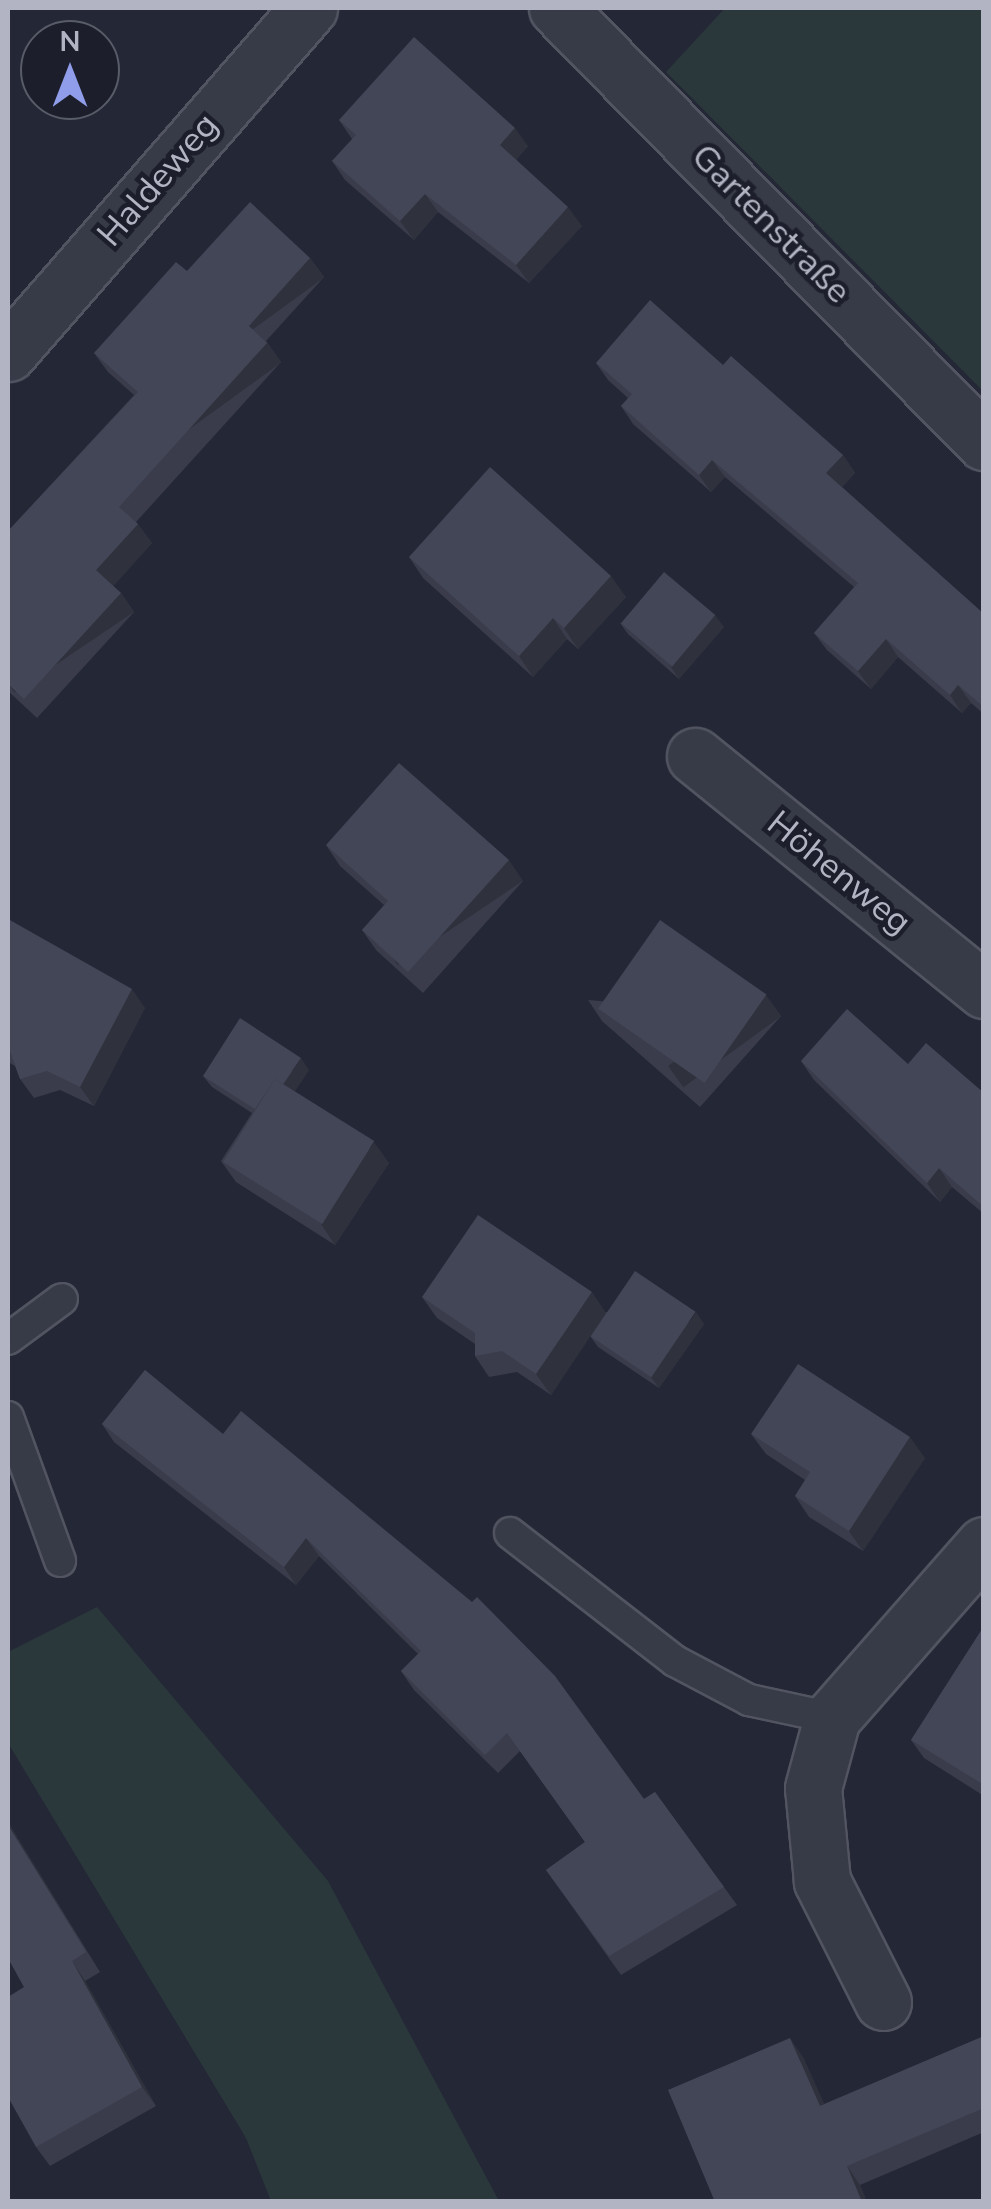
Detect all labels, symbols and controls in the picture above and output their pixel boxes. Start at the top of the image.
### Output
north arrow [20,20,120,120]
text: N [60,23,80,61]
street label: Haldeweg [89,105,227,255]
street label: Gartenstraße [683,136,859,312]
street label: Höhenweg [759,802,919,944]

